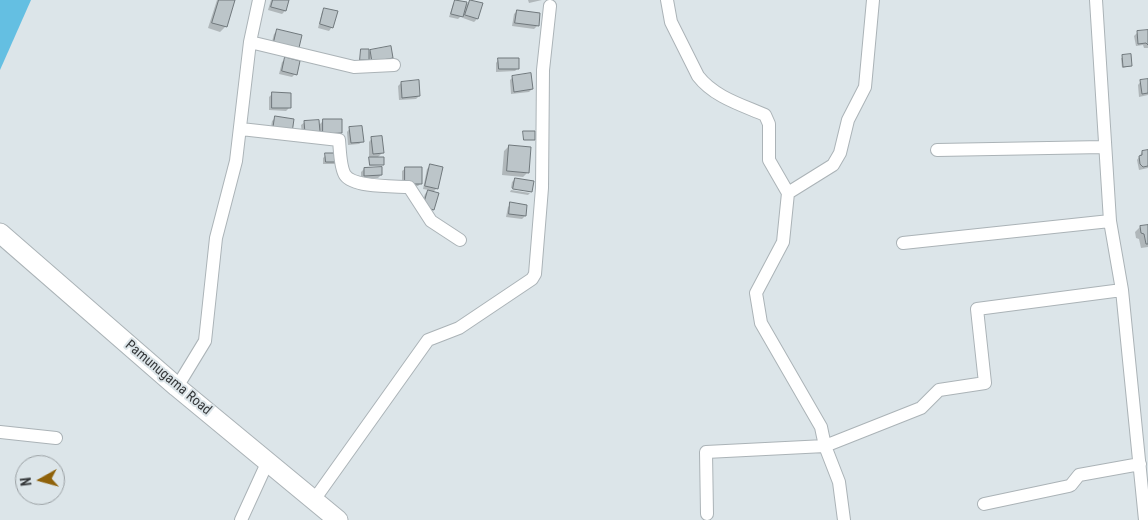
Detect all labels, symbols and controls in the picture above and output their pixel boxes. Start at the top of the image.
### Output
street label: Pamunugama Road [121,337,215,419]
north arrow [15,455,65,505]
text: N [18,476,35,487]

